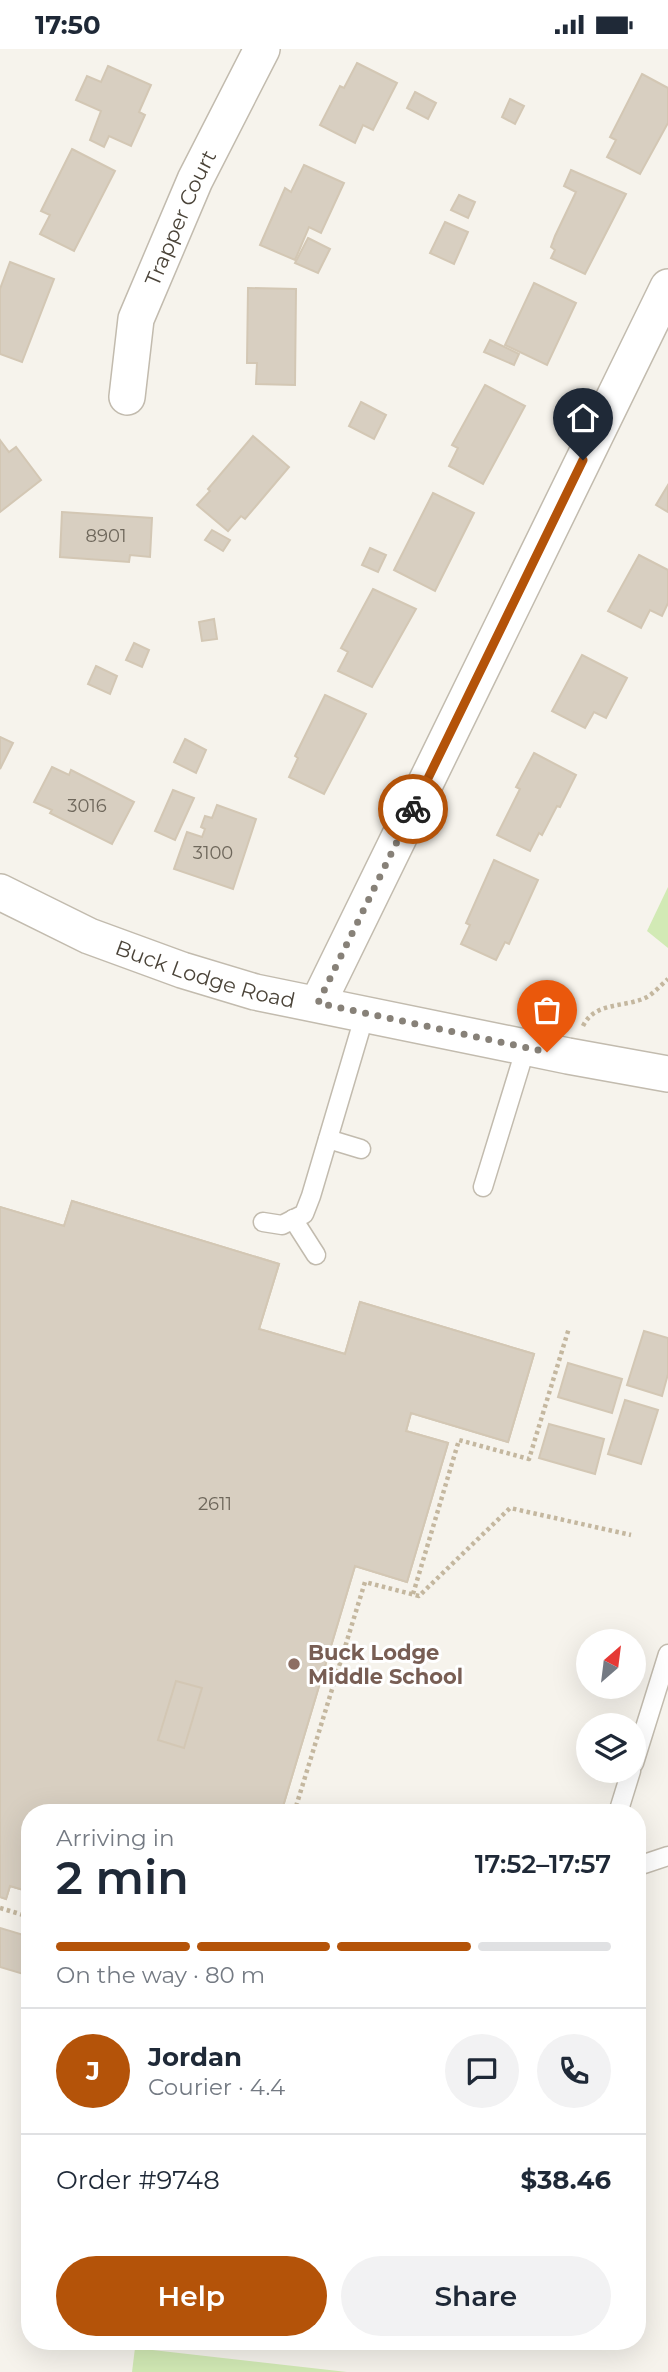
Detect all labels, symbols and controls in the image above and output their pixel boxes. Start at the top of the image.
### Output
text: 17:50 [35,9,101,41]
street label: Trapper Court [139,145,221,289]
pin [553,388,613,460]
icon: home [564,399,602,437]
house number: 8901 [86,525,126,547]
courier [378,774,448,844]
icon: bike [394,790,432,828]
house number: 3016 [67,795,107,817]
house number: 3100 [193,842,233,864]
street label: Buck Lodge Road [112,934,298,1012]
pin [517,980,577,1052]
icon: bag [528,991,566,1029]
house number: 2611 [198,1493,232,1515]
north arrow [576,1629,646,1699]
map controls [576,1629,646,1783]
place label: Buck Lodge Middle School [308,1640,463,1689]
marker: Buck Lodge Middle School [286,1656,302,1672]
button: layers [576,1713,646,1783]
text: Arriving in [56,1824,175,1852]
text: 17:52–17:57 [475,1848,611,1880]
text: 2 min [56,1849,189,1906]
text: On the way · 80 m [56,1961,265,1989]
button: chat [445,2034,519,2108]
button: phone [537,2034,611,2108]
text: Jordan [148,2041,242,2073]
text: J [86,2055,100,2087]
text: Courier · 4.4 [148,2073,285,2101]
text: Order #9748 [56,2164,220,2196]
text: $38.46 [520,2164,611,2196]
button: Help [56,2256,327,2336]
button: Share [341,2256,611,2336]

